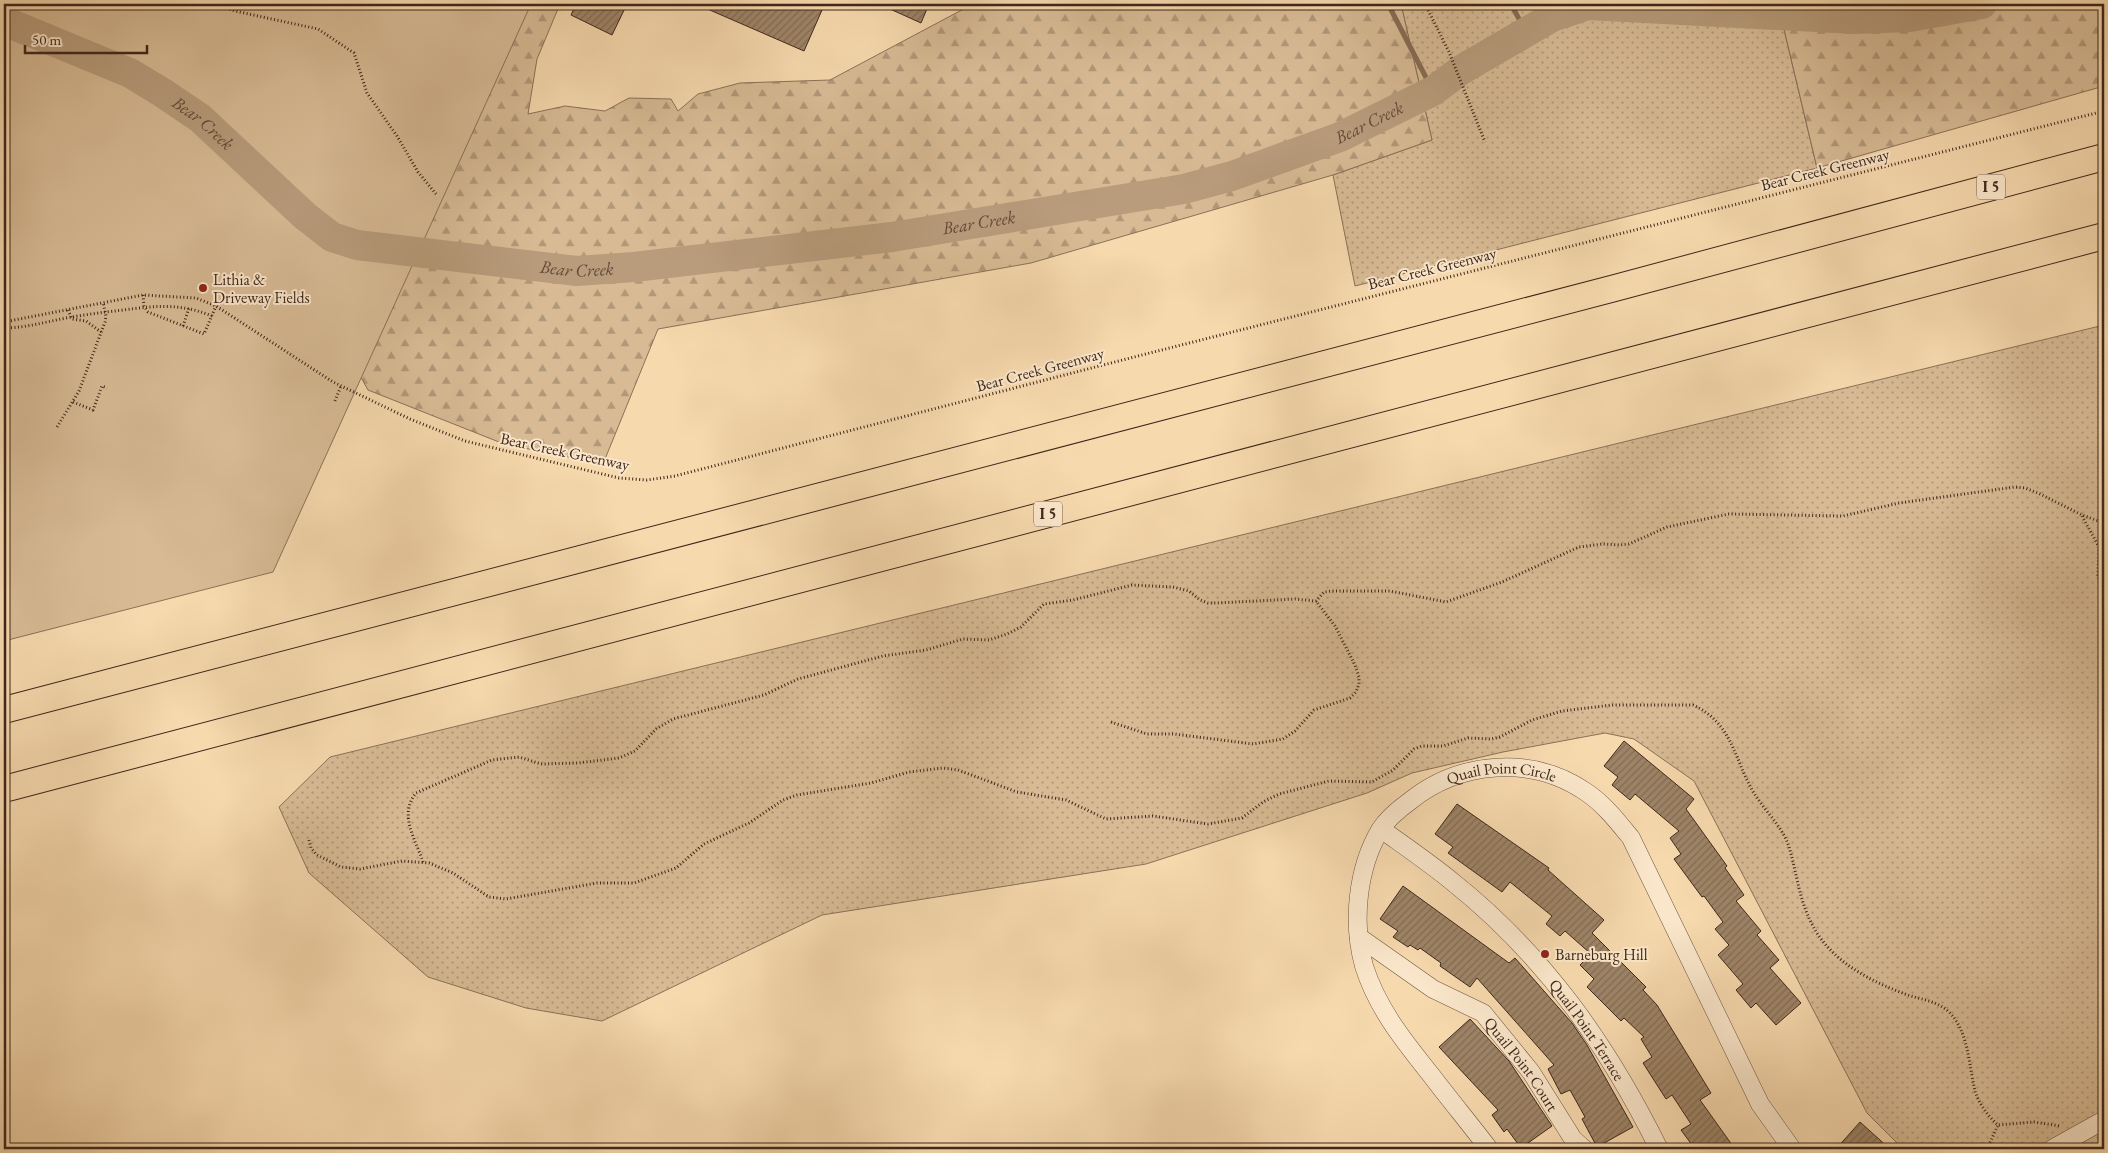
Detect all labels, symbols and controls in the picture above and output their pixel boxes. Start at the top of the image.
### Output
scale bar [25,22,148,54]
text: 50 m [32,30,61,49]
water label: Bear Creek [167,90,239,155]
water label: Bear Creek [1330,96,1407,149]
street label: Bear Creek Greenway [1759,143,1892,196]
road number: I 5 [1977,174,2005,200]
water label: Bear Creek [940,205,1017,240]
street label: Bear Creek Greenway [1366,242,1499,295]
water label: Bear Creek [538,255,614,282]
place label: Lithia & Driveway Fields [213,269,310,308]
marker: Lithia & Driveway Fields [197,282,209,294]
street label: Bear Creek Greenway [974,342,1107,397]
street label: Bear Creek Greenway [498,428,632,476]
road number: I 5 [1034,502,1062,526]
street label: Quail Point Circle [1443,757,1559,789]
place label: Barneburg Hill [1555,944,1648,965]
marker: Barneburg Hill [1539,948,1551,960]
street label: Quail Point Terrace [1544,975,1630,1085]
street label: Quail Point Court [1479,1013,1563,1115]

